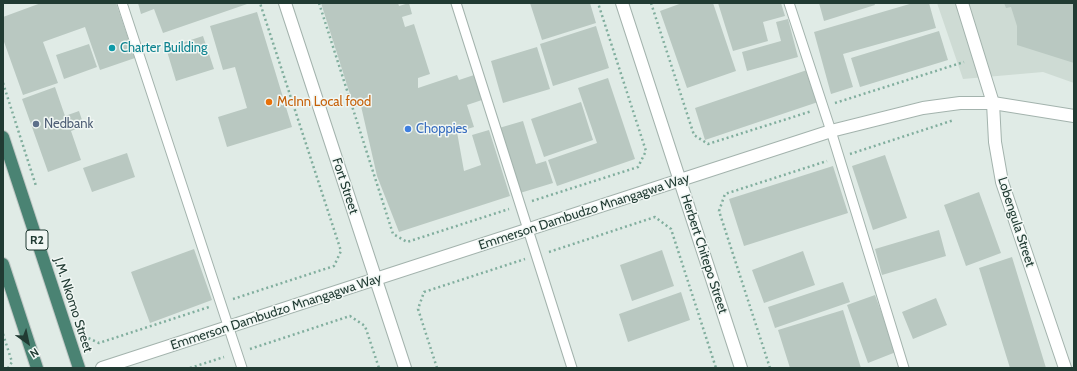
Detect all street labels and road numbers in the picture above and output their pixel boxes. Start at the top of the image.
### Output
street label: Fort Street [329,156,361,216]
street label: Emmerson Dambudzo Mnangagwa Way [477,170,691,254]
street label: Lobengula Street [994,175,1038,269]
street label: Herbert Chitepo Street [677,192,731,316]
road number: R2 [26,230,48,250]
street label: J.M. Nkomo Street [50,256,96,354]
street label: Emmerson Dambudzo Mnangagwa Way [169,270,383,354]

